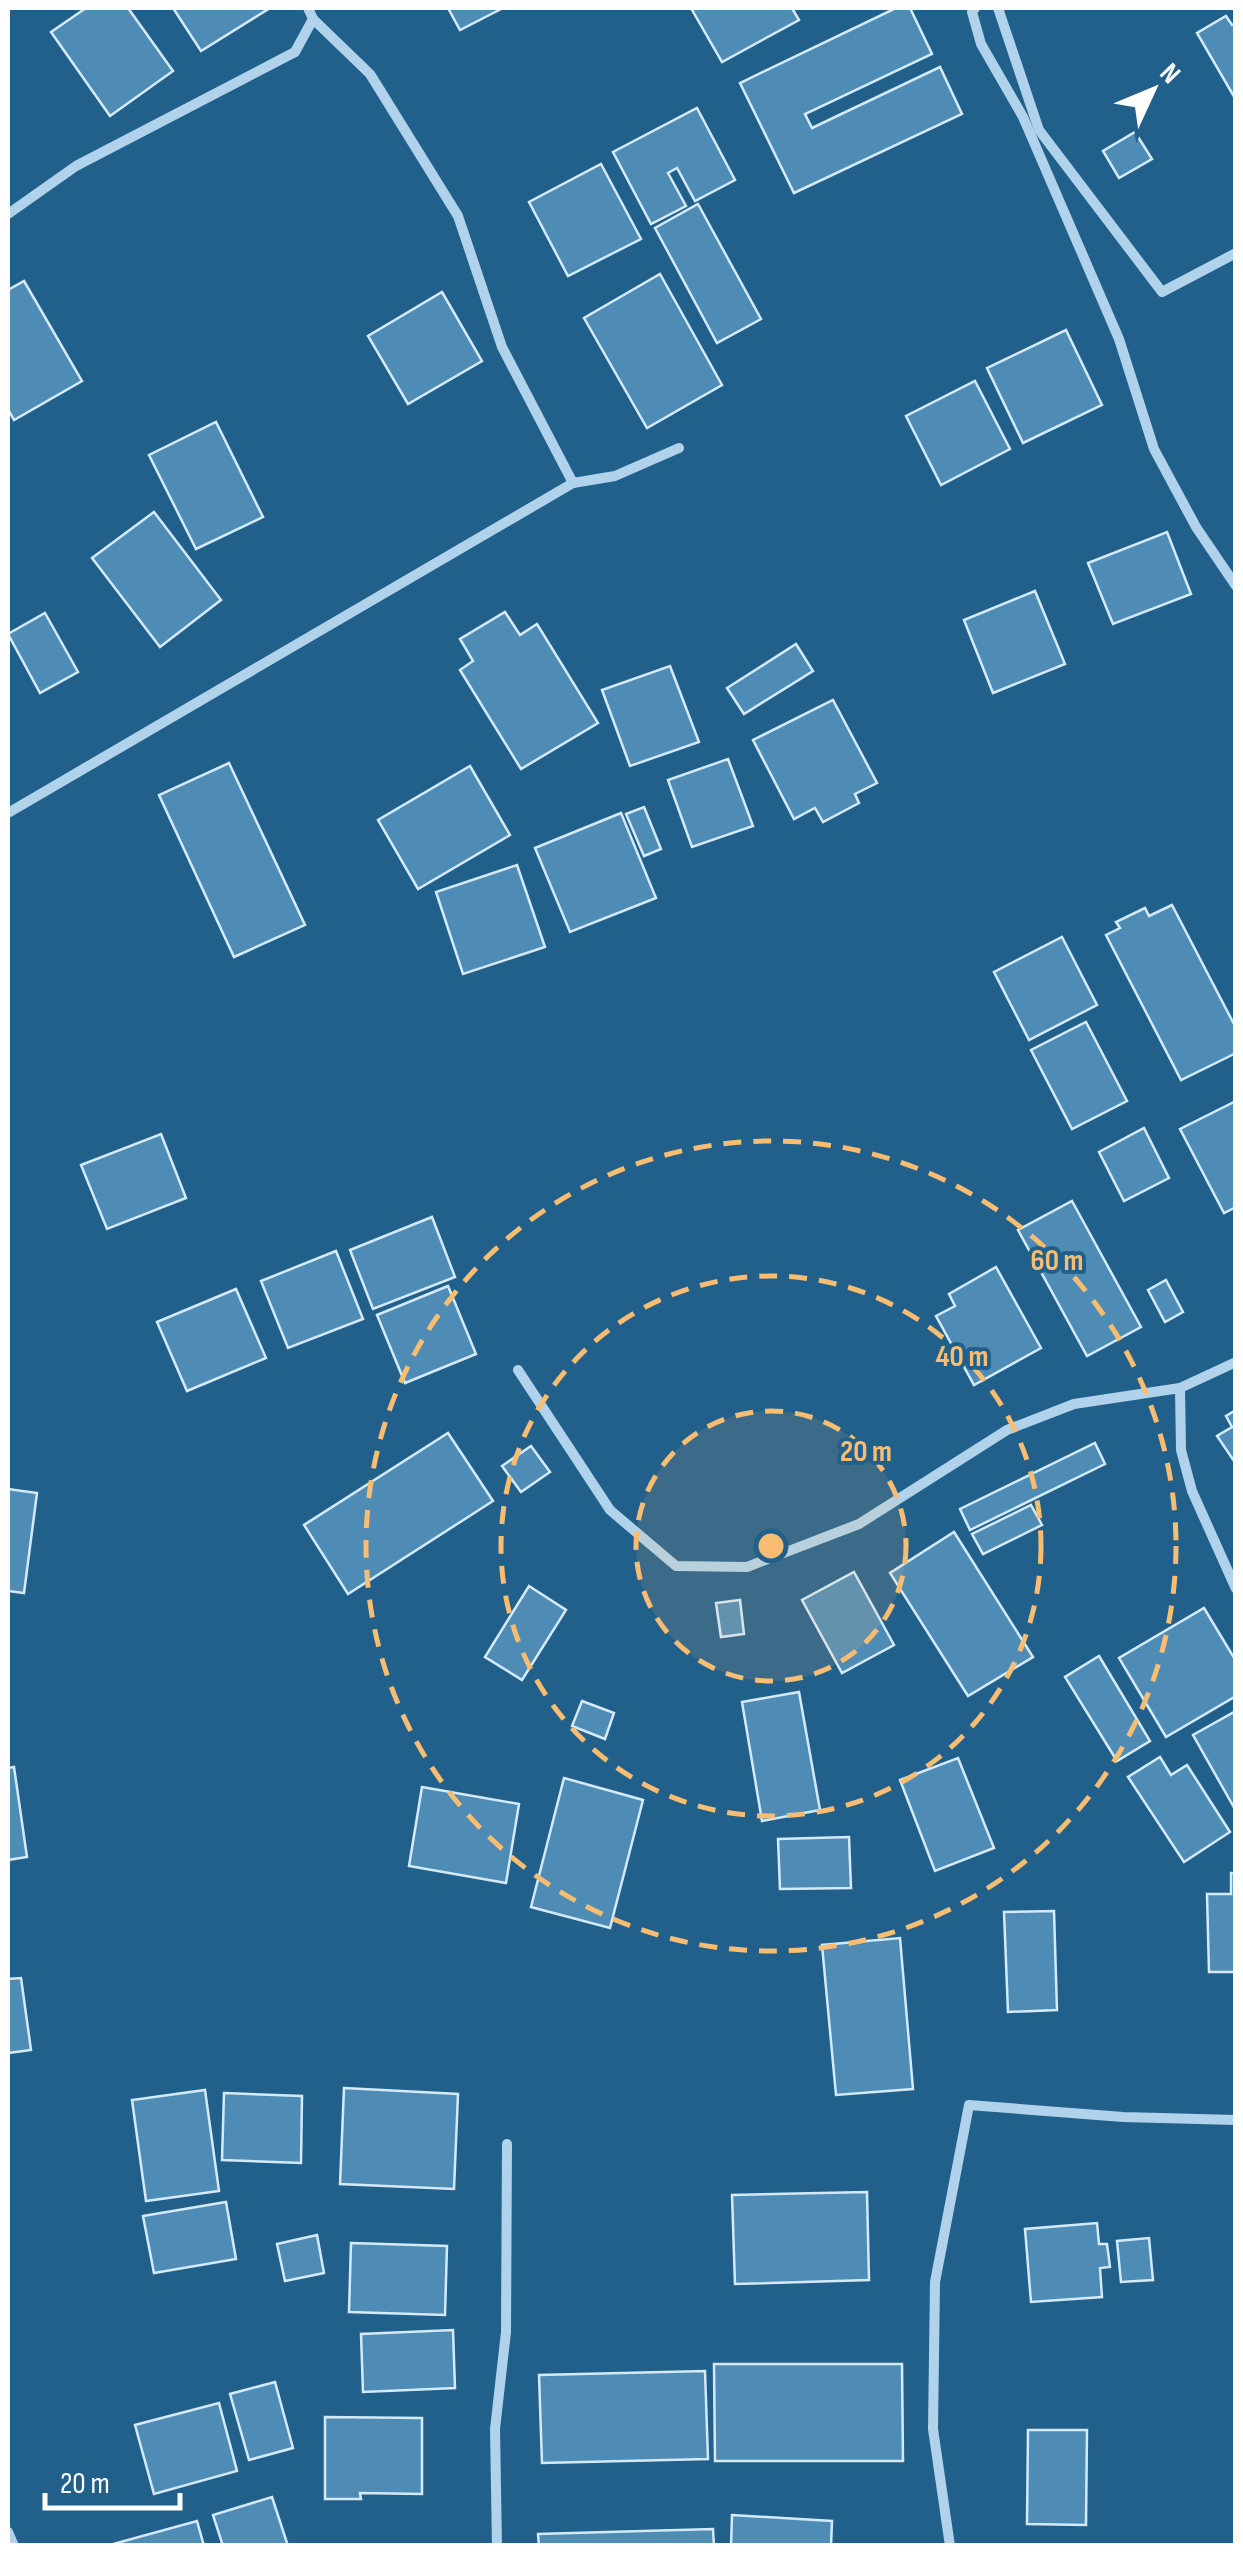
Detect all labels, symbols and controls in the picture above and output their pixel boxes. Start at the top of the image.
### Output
north arrow [1103,40,1203,140]
text: N [1153,57,1187,91]
text: 60 m [1031,1243,1083,1279]
text: 40 m [936,1339,988,1375]
text: 20 m [840,1434,892,1470]
centre of rings [753,1528,789,1564]
scale bar [45,2448,180,2510]
text: 20 m [60,2466,110,2502]

